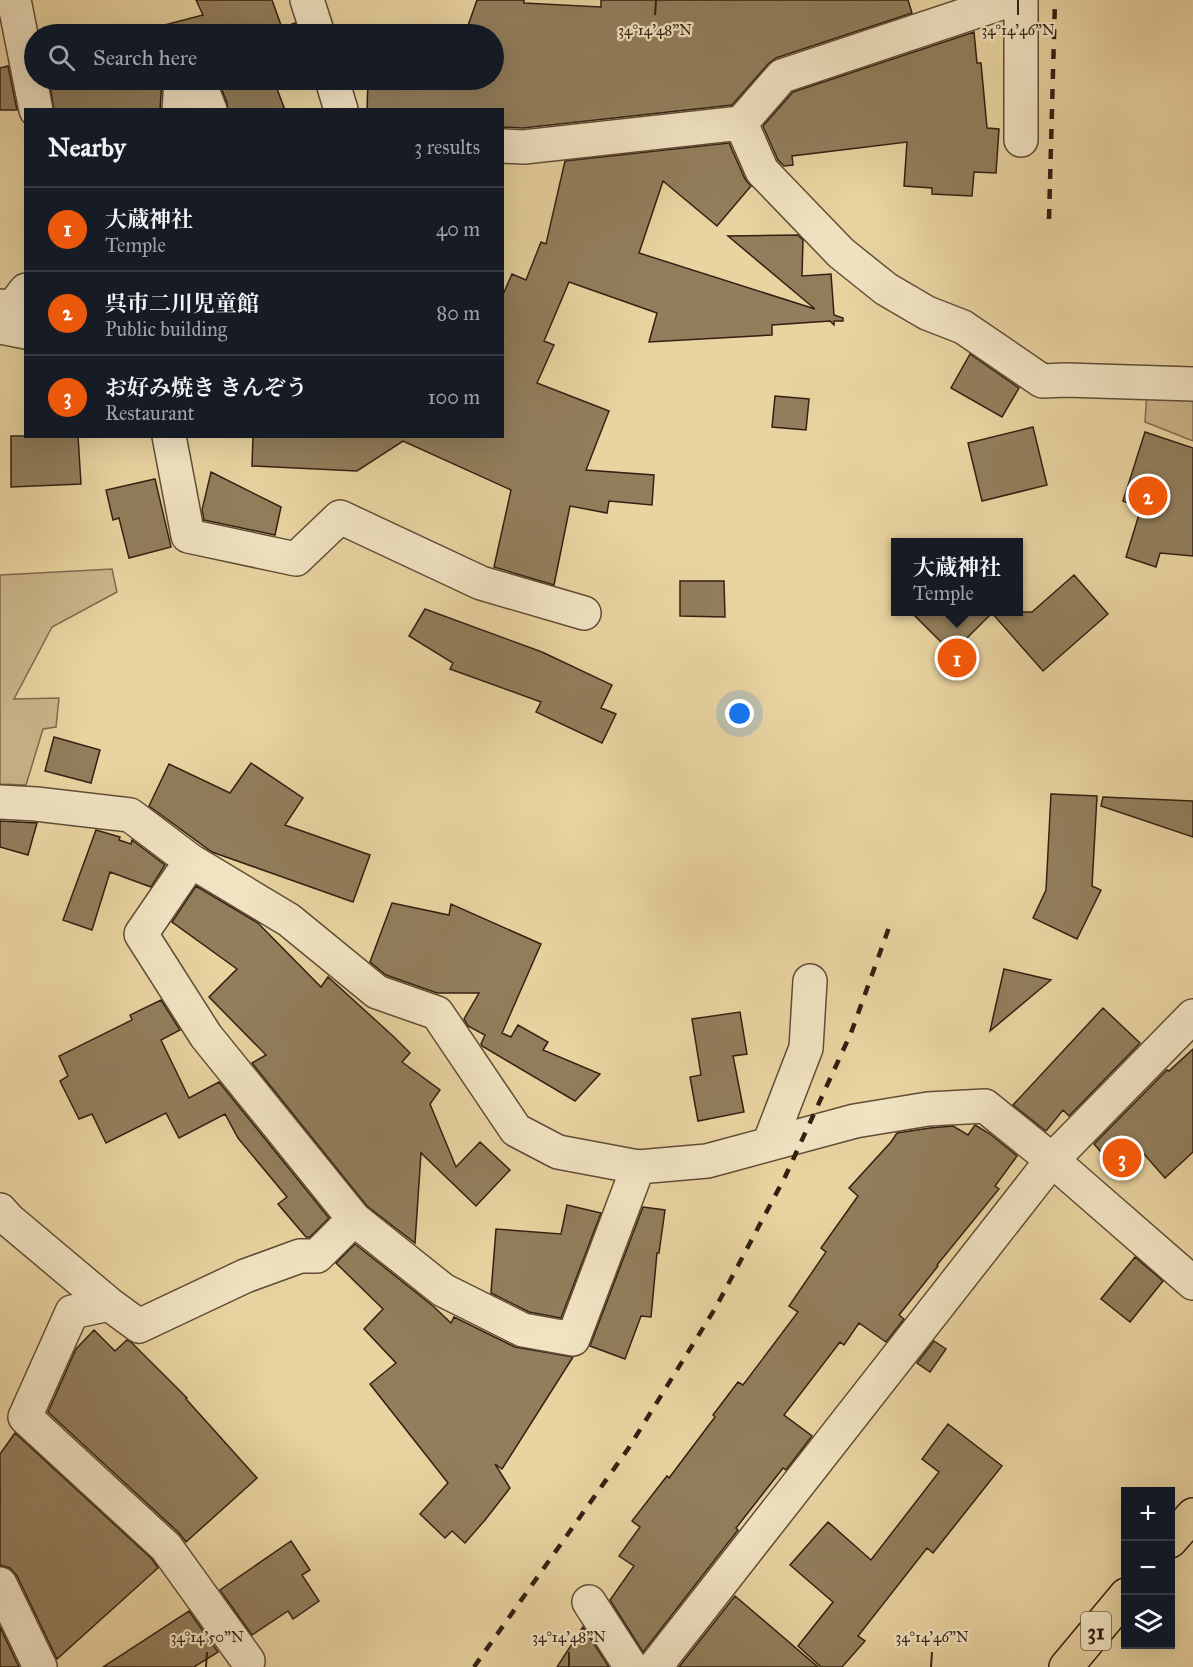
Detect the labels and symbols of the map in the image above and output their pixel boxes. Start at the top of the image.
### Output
text: 34°14'48"N [618,21,692,39]
text: 34°14'46"N [981,21,1055,39]
pin: 2 [1128,474,1168,518]
pin: 1 [938,636,976,680]
your location [725,699,754,728]
pin: 3 [1102,1136,1142,1180]
road number: 31 [1081,1612,1111,1650]
text: 34°14'50"N [170,1628,244,1646]
text: 34°14'48"N [532,1628,606,1646]
text: 34°14'46"N [895,1628,969,1646]

